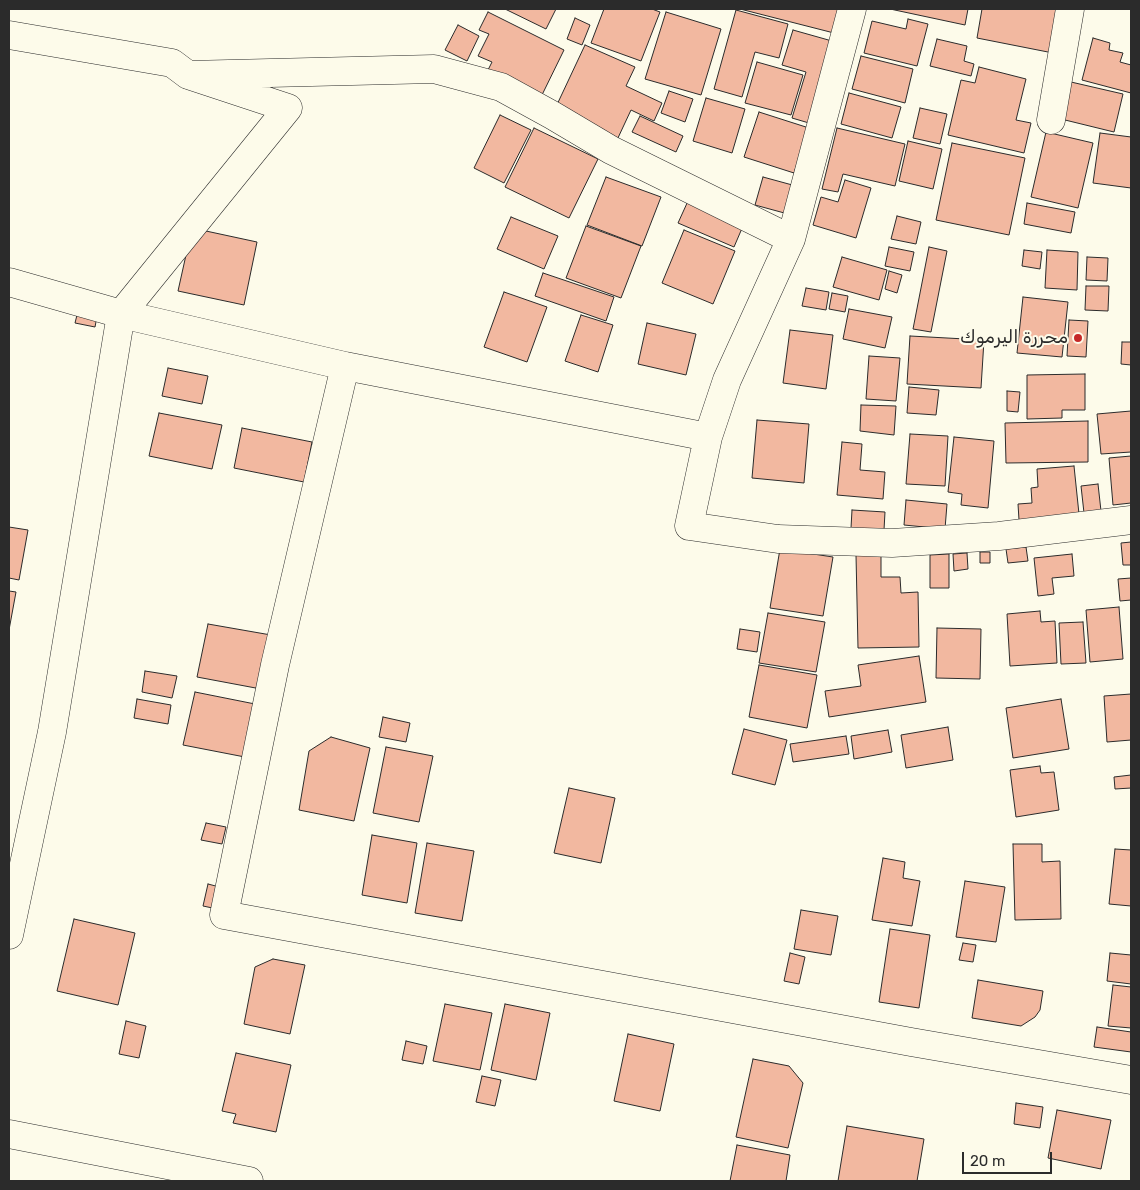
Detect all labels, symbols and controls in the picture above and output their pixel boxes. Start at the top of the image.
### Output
place label: محررة اليرموك [960,327,1068,349]
marker: محررة اليرموك [1072,332,1084,344]
scale bar [965,1142,1055,1174]
text: 20 m [970,1152,1005,1170]

